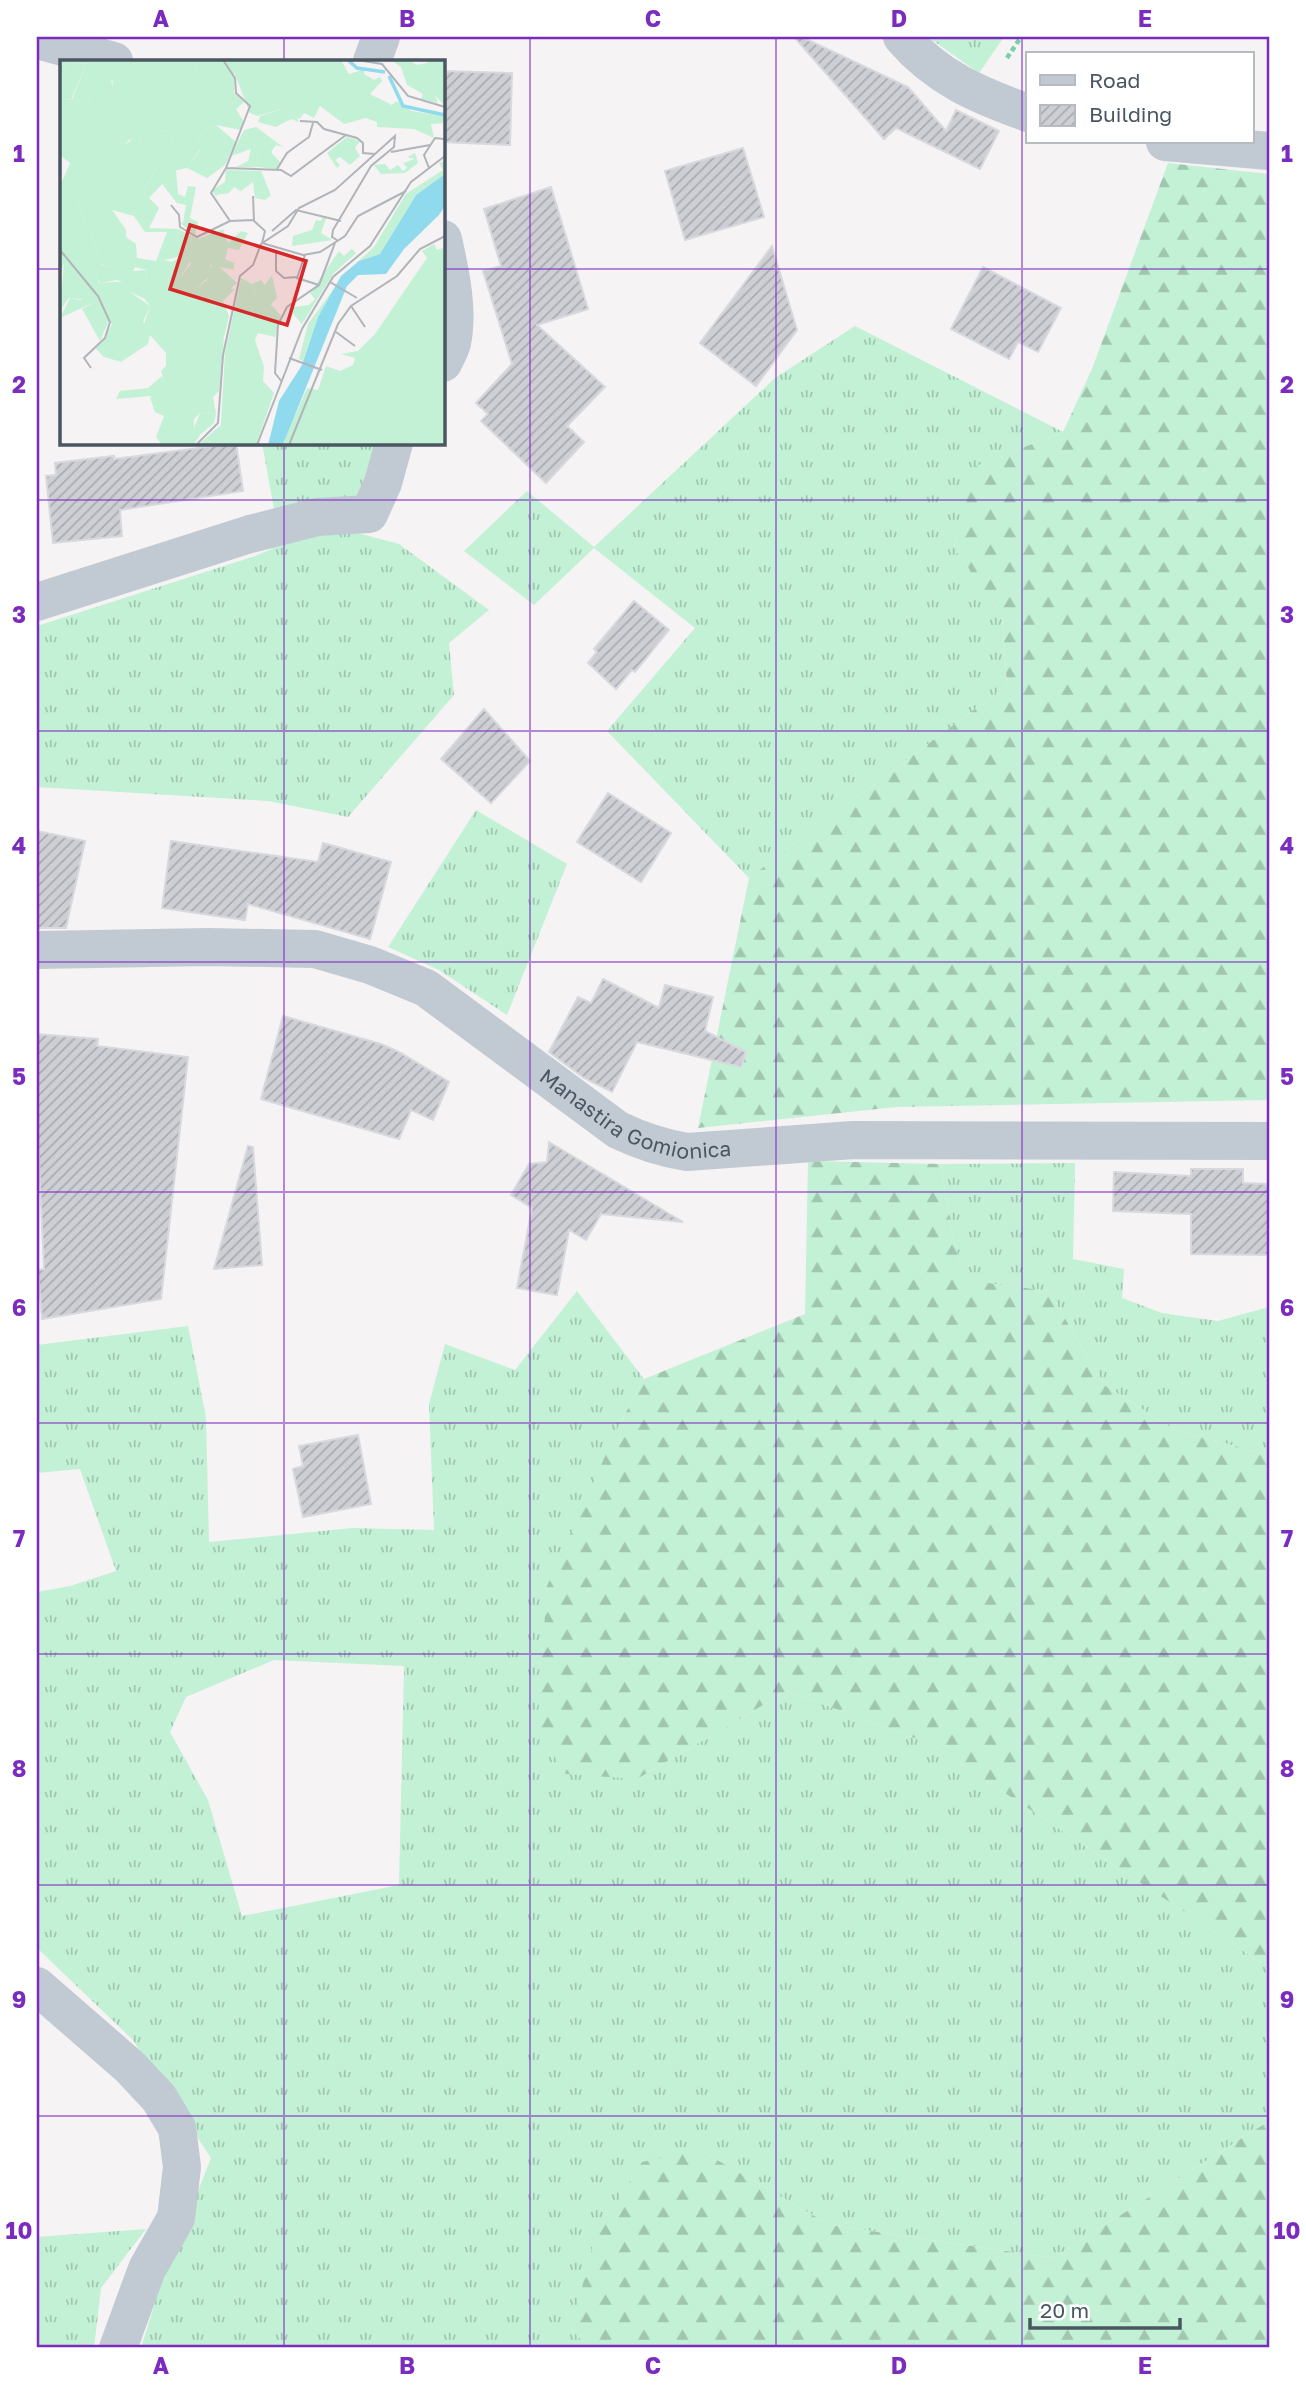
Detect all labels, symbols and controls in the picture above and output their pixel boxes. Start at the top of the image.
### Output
text: A [153,4,170,32]
text: B [399,4,415,32]
text: C [645,4,661,32]
text: D [891,4,907,32]
text: E [1138,4,1152,32]
legend [1026,52,1254,144]
inset map [60,60,444,444]
text: Road [1089,67,1140,93]
text: Building [1089,101,1172,127]
text: 1 [13,139,25,167]
text: 1 [1281,139,1293,167]
text: 2 [12,370,26,398]
text: 2 [1280,370,1294,398]
text: 3 [12,600,26,628]
text: 3 [1280,600,1294,628]
text: 4 [12,831,26,859]
text: 4 [1280,831,1294,859]
text: 5 [12,1062,26,1090]
text: 5 [1280,1062,1294,1090]
street label: Manastira Gomionica [535,1063,732,1164]
text: 6 [12,1293,26,1321]
text: 6 [1280,1293,1294,1321]
text: 7 [13,1524,25,1552]
text: 7 [1281,1524,1293,1552]
text: 8 [12,1754,26,1782]
text: 8 [1280,1754,1294,1782]
text: 9 [12,1985,26,2013]
text: 9 [1280,1985,1294,2013]
text: 10 [6,2216,32,2244]
text: 10 [1274,2216,1300,2244]
scale bar [1030,2287,1180,2331]
text: 20 m [1040,2297,1089,2323]
text: A [153,2351,170,2379]
text: B [399,2351,415,2379]
text: C [645,2351,661,2379]
text: D [891,2351,907,2379]
text: E [1138,2351,1152,2379]

